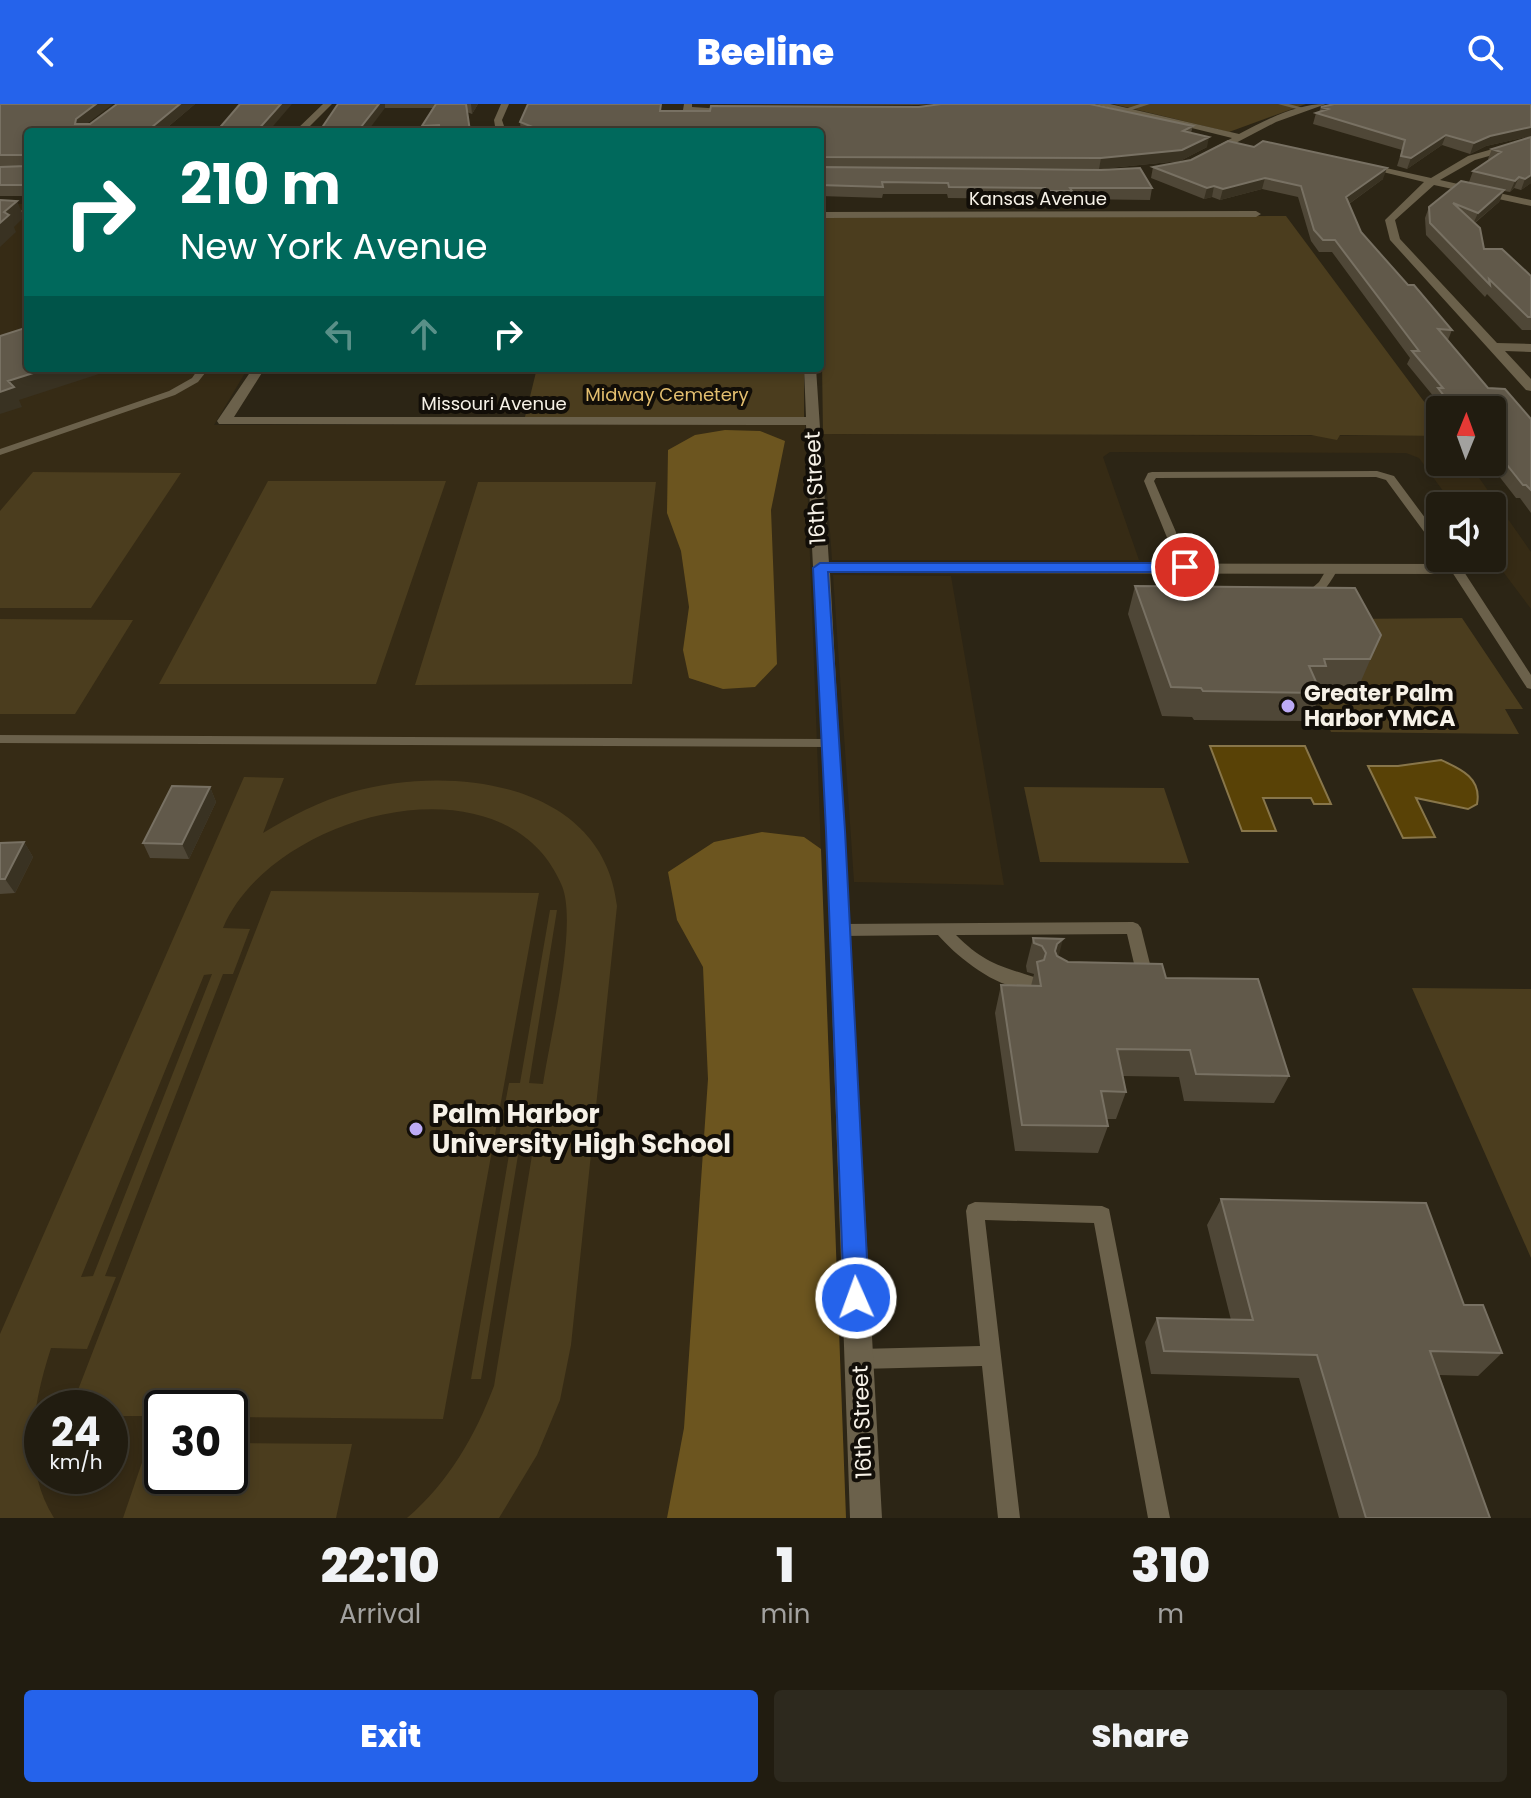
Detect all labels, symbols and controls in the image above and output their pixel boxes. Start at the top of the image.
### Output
text: Beeline [697,27,834,78]
icon: back [24,30,68,74]
icon: search [1463,30,1507,74]
text: 210 m [180,145,341,224]
icon: right [48,160,152,264]
street label: Kansas Avenue [969,186,1107,211]
text: New York Avenue [180,221,488,272]
icon: left [318,312,362,356]
icon: ahead [402,312,446,356]
icon: right [486,312,530,356]
park label: Midway Cemetery [585,382,749,407]
street label: Missouri Avenue [421,391,567,416]
north arrow [1426,396,1506,476]
map controls [1426,396,1506,572]
street label: 16th Street [797,431,833,545]
button: sound [1426,492,1506,572]
pin [1151,533,1219,601]
icon: arrive [1163,545,1207,589]
place label: Greater Palm Harbor YMCA [1304,678,1455,734]
marker: Greater Palm Harbor YMCA [1279,697,1297,715]
place label: Palm Harbor University High School [432,1096,731,1162]
marker: Palm Harbor University High School [407,1120,425,1138]
position arrow [814,1256,898,1340]
street label: 16th Street [845,1365,879,1479]
speed limit sign: 30 [144,1390,248,1494]
text: 24 [51,1404,101,1460]
text: km/h [49,1448,103,1476]
text: 22:10 [321,1532,440,1599]
text: 1 [776,1532,795,1599]
text: 310 [1131,1532,1210,1599]
text: Arrival [339,1596,421,1632]
text: min [760,1596,810,1632]
text: m [1157,1596,1184,1632]
button: Exit [24,1690,758,1782]
button: Share [774,1690,1507,1782]

